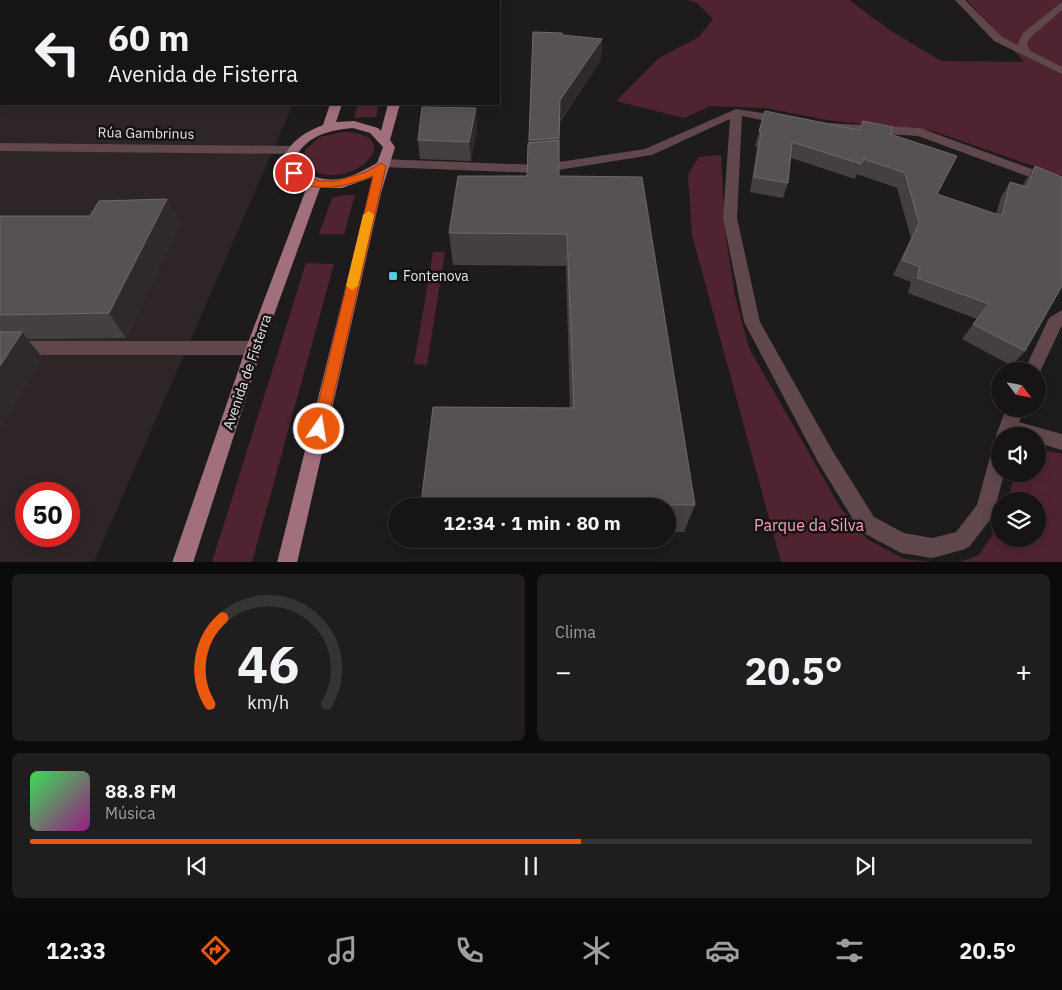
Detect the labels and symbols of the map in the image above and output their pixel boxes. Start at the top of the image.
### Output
street label: Rúa Gambrinus [98,123,195,143]
pin [273,152,315,194]
place label: Fontenova [403,267,469,285]
marker: Fontenova [387,270,399,282]
street label: Avenida de Fisterra [219,311,275,432]
north arrow [991,362,1046,418]
position arrow [292,402,344,454]
speed limit sign: 50 [15,482,80,547]
park label: Parque da Silva [754,515,865,535]

